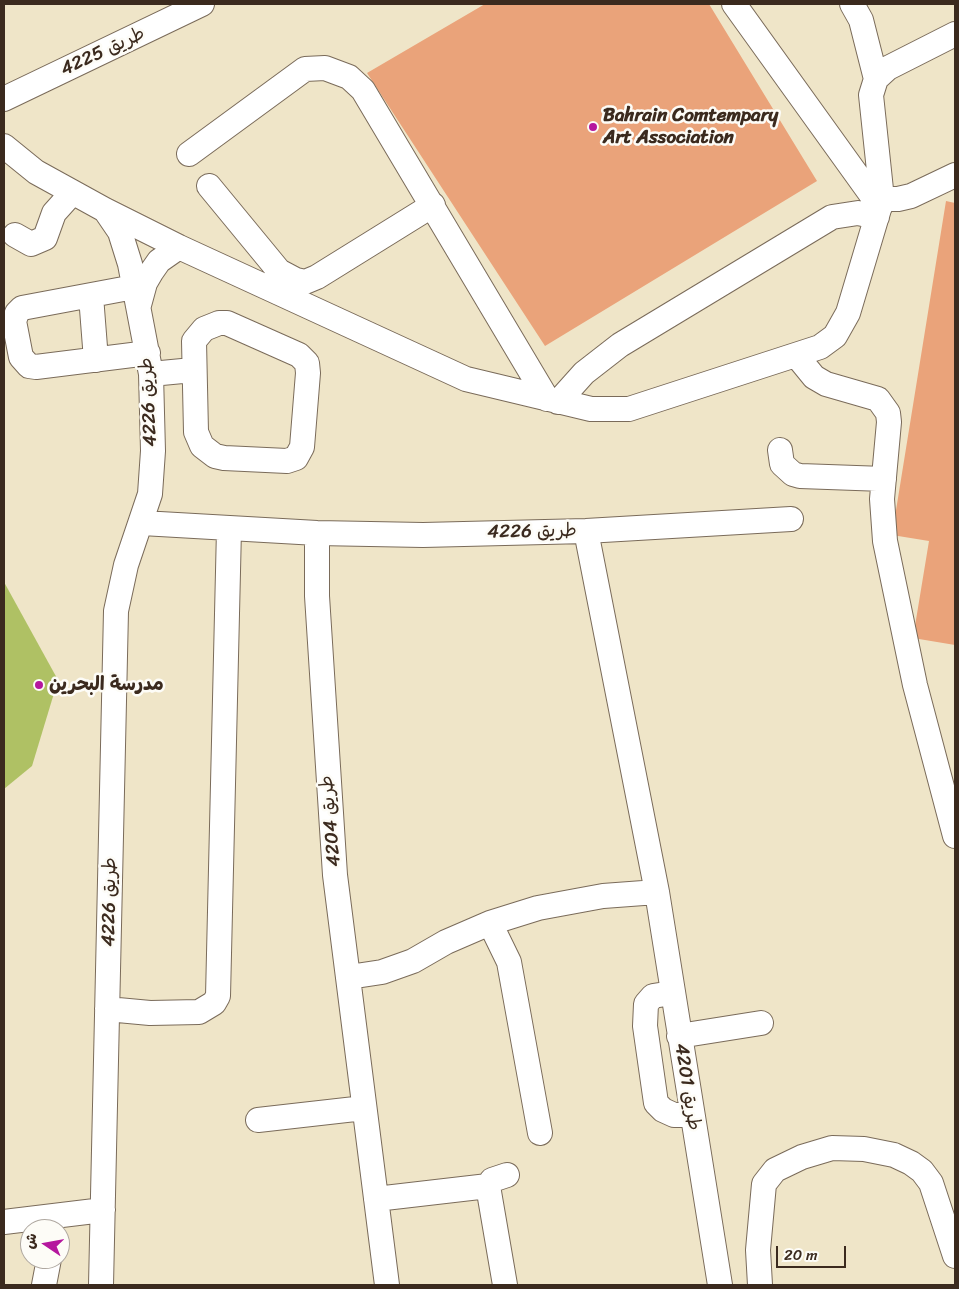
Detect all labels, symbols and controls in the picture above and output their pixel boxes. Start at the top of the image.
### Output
street label: طريق 4225 [57,23,149,81]
place label: Bahrain Comtempary Art Association [603,105,778,149]
marker: Bahrain Comtempary Art Association [587,121,599,133]
street label: طريق 4226 [135,357,163,447]
street label: طريق 4226 [487,520,577,544]
place label: مدرسة البحرين [49,674,164,696]
marker: مدرسة البحرين [33,679,45,691]
street label: طريق 4204 [316,774,346,868]
street label: طريق 4226 [98,857,122,947]
street label: طريق 4201 [669,1042,705,1132]
north arrow [20,1219,70,1269]
text: ش [17,1231,45,1251]
scale bar [779,1236,849,1268]
text: 20 m [784,1242,818,1268]

